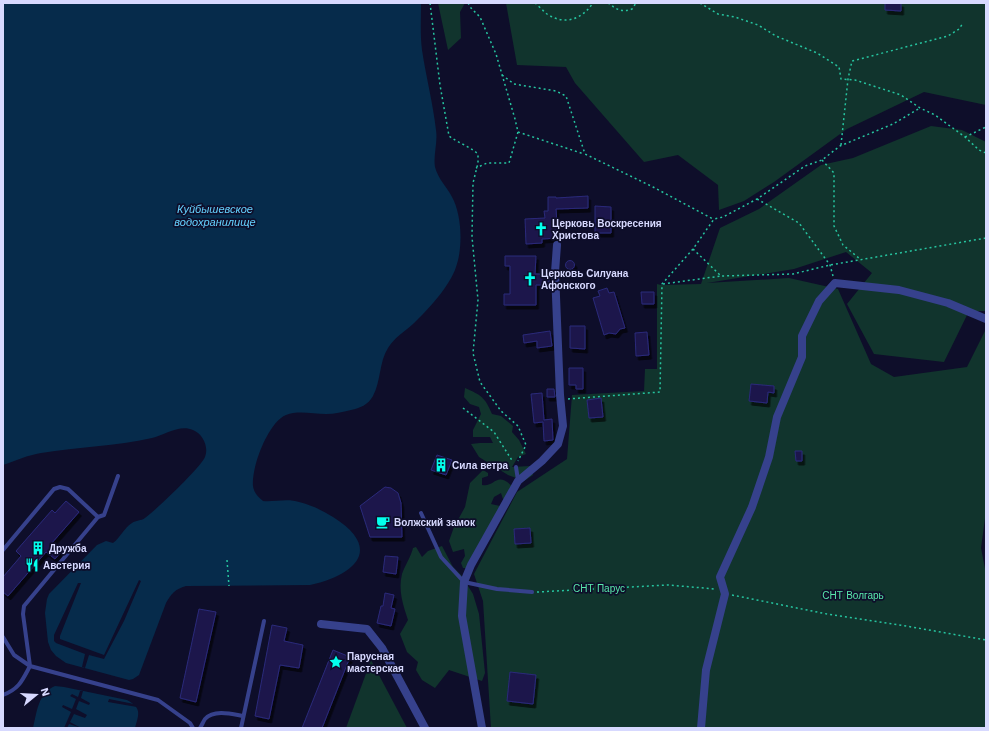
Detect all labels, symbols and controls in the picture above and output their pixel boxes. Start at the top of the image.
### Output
water label: Куйбышевское водохранилище [174,203,256,229]
place label: Церковь Воскресения Христова [552,218,662,241]
church icon: Церковь Воскресения Христова [533,221,549,237]
place label: Церковь Силуана Афонского [541,268,629,291]
church icon: Церковь Силуана Афонского [522,271,538,287]
building icon: Сила ветра [433,457,449,473]
place label: Сила ветра [452,460,509,471]
cafe icon: Волжский замок [375,514,391,530]
place label: Волжский замок [394,517,476,528]
building icon: Дружба [30,540,46,556]
place label: Дружба [49,543,87,554]
restaurant icon: Австерия [24,557,40,573]
place label: Австерия [43,560,90,571]
park label: СНТ Парус [573,583,625,594]
park label: СНТ Волгарь [822,590,884,601]
place label: Парусная мастерская [347,651,404,674]
place icon: Парусная мастерская [328,654,344,670]
north arrow [16,675,56,715]
text: N [38,686,52,698]

